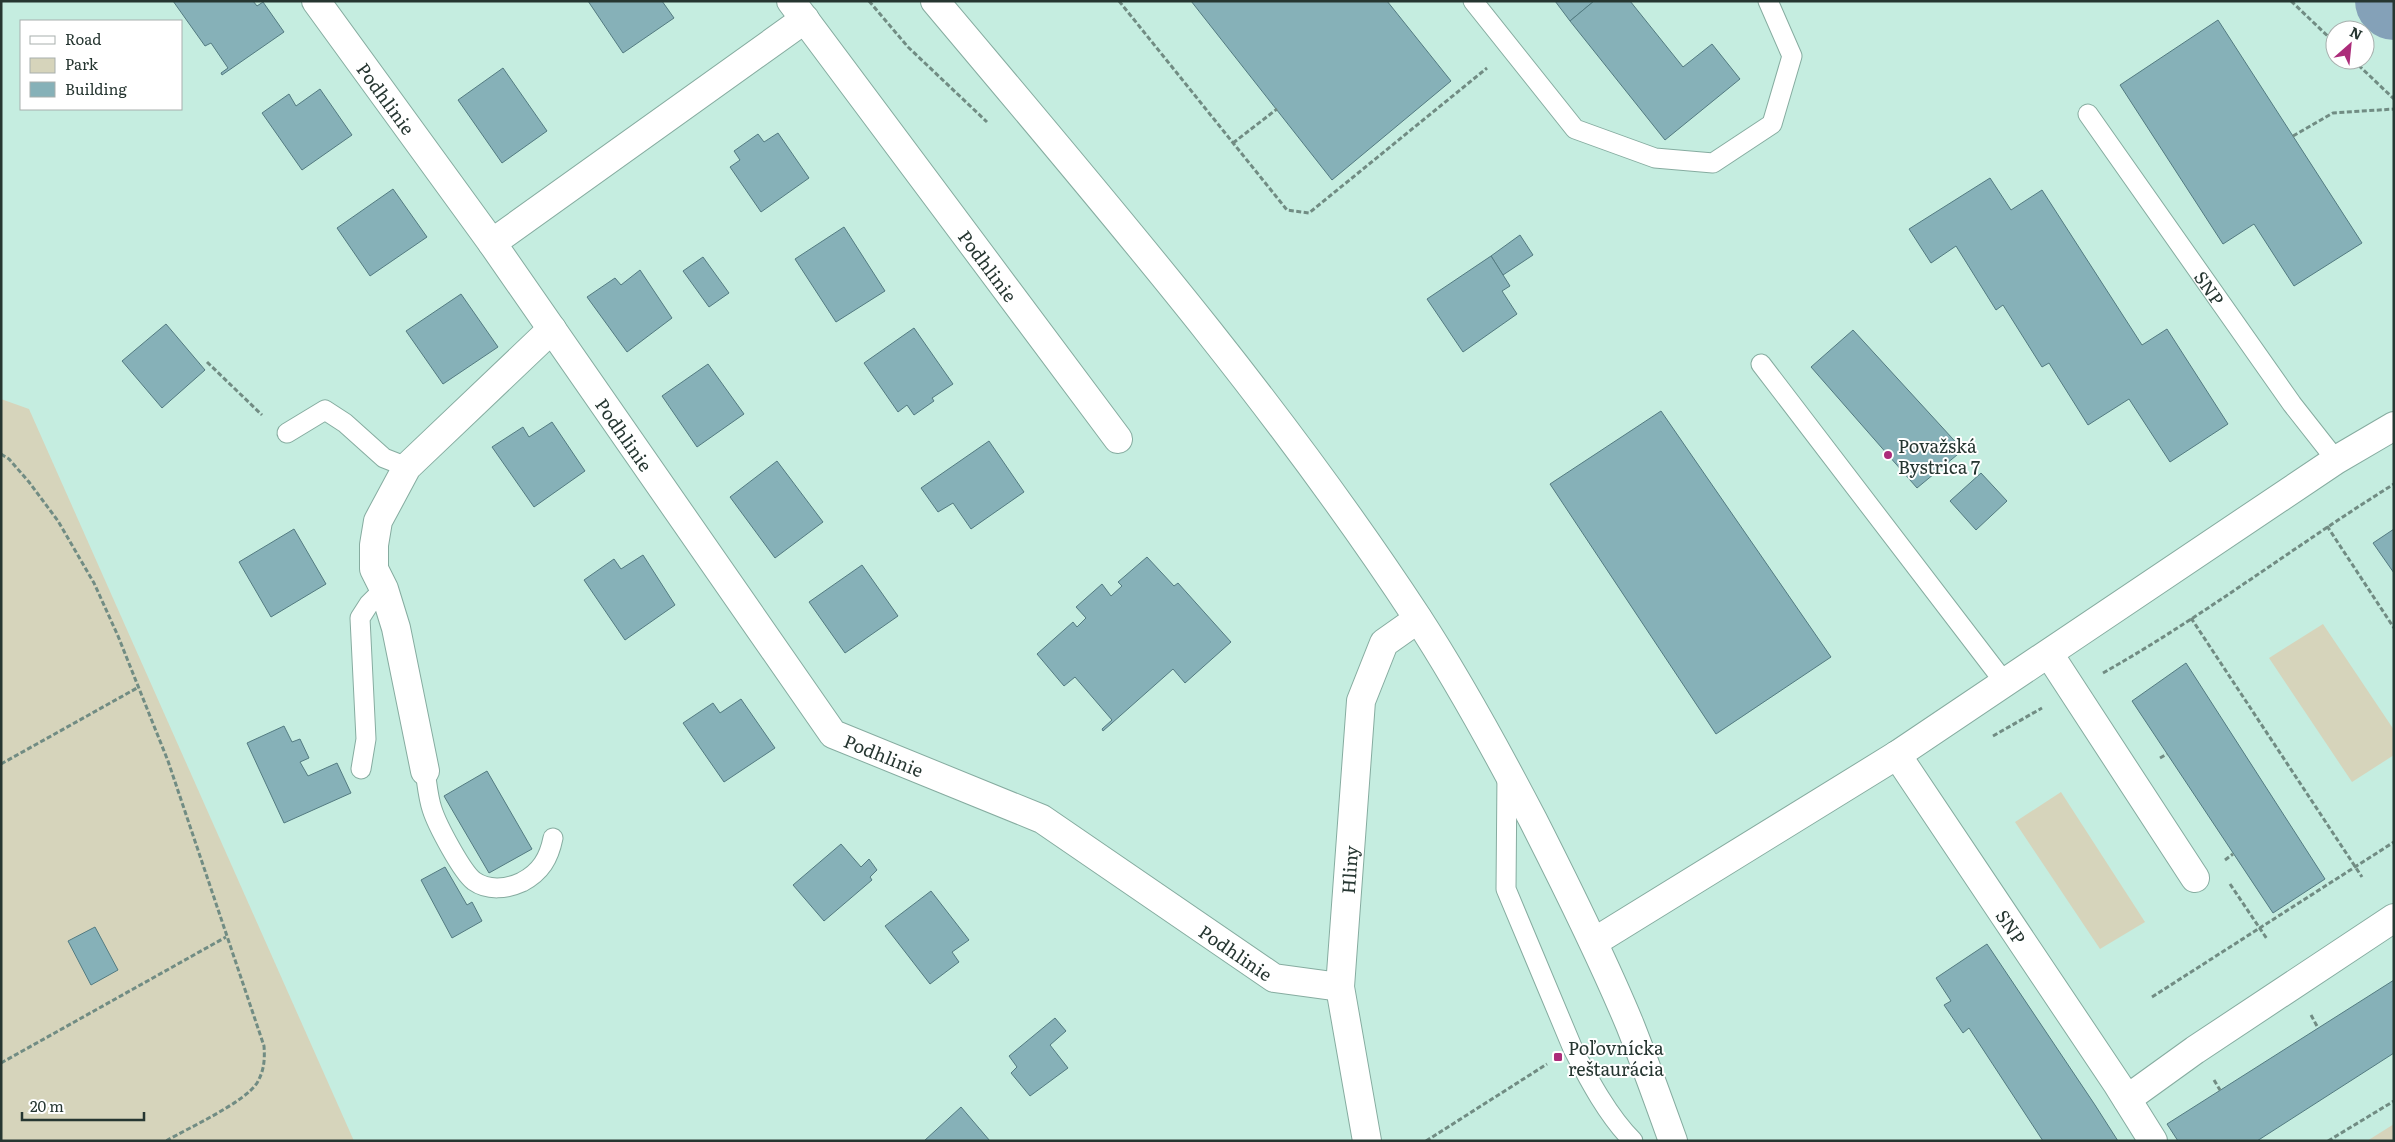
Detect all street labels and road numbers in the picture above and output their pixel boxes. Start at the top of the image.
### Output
street label: Podhlinie [351,56,422,140]
street label: Podhlinie [953,224,1024,307]
street label: SNP [2188,265,2232,310]
street label: Podhlinie [590,392,660,476]
street label: Podhlinie [840,726,928,783]
street label: Hliny [1333,844,1364,895]
street label: SNP [1990,903,2033,949]
street label: Podhlinie [1194,917,1278,987]

